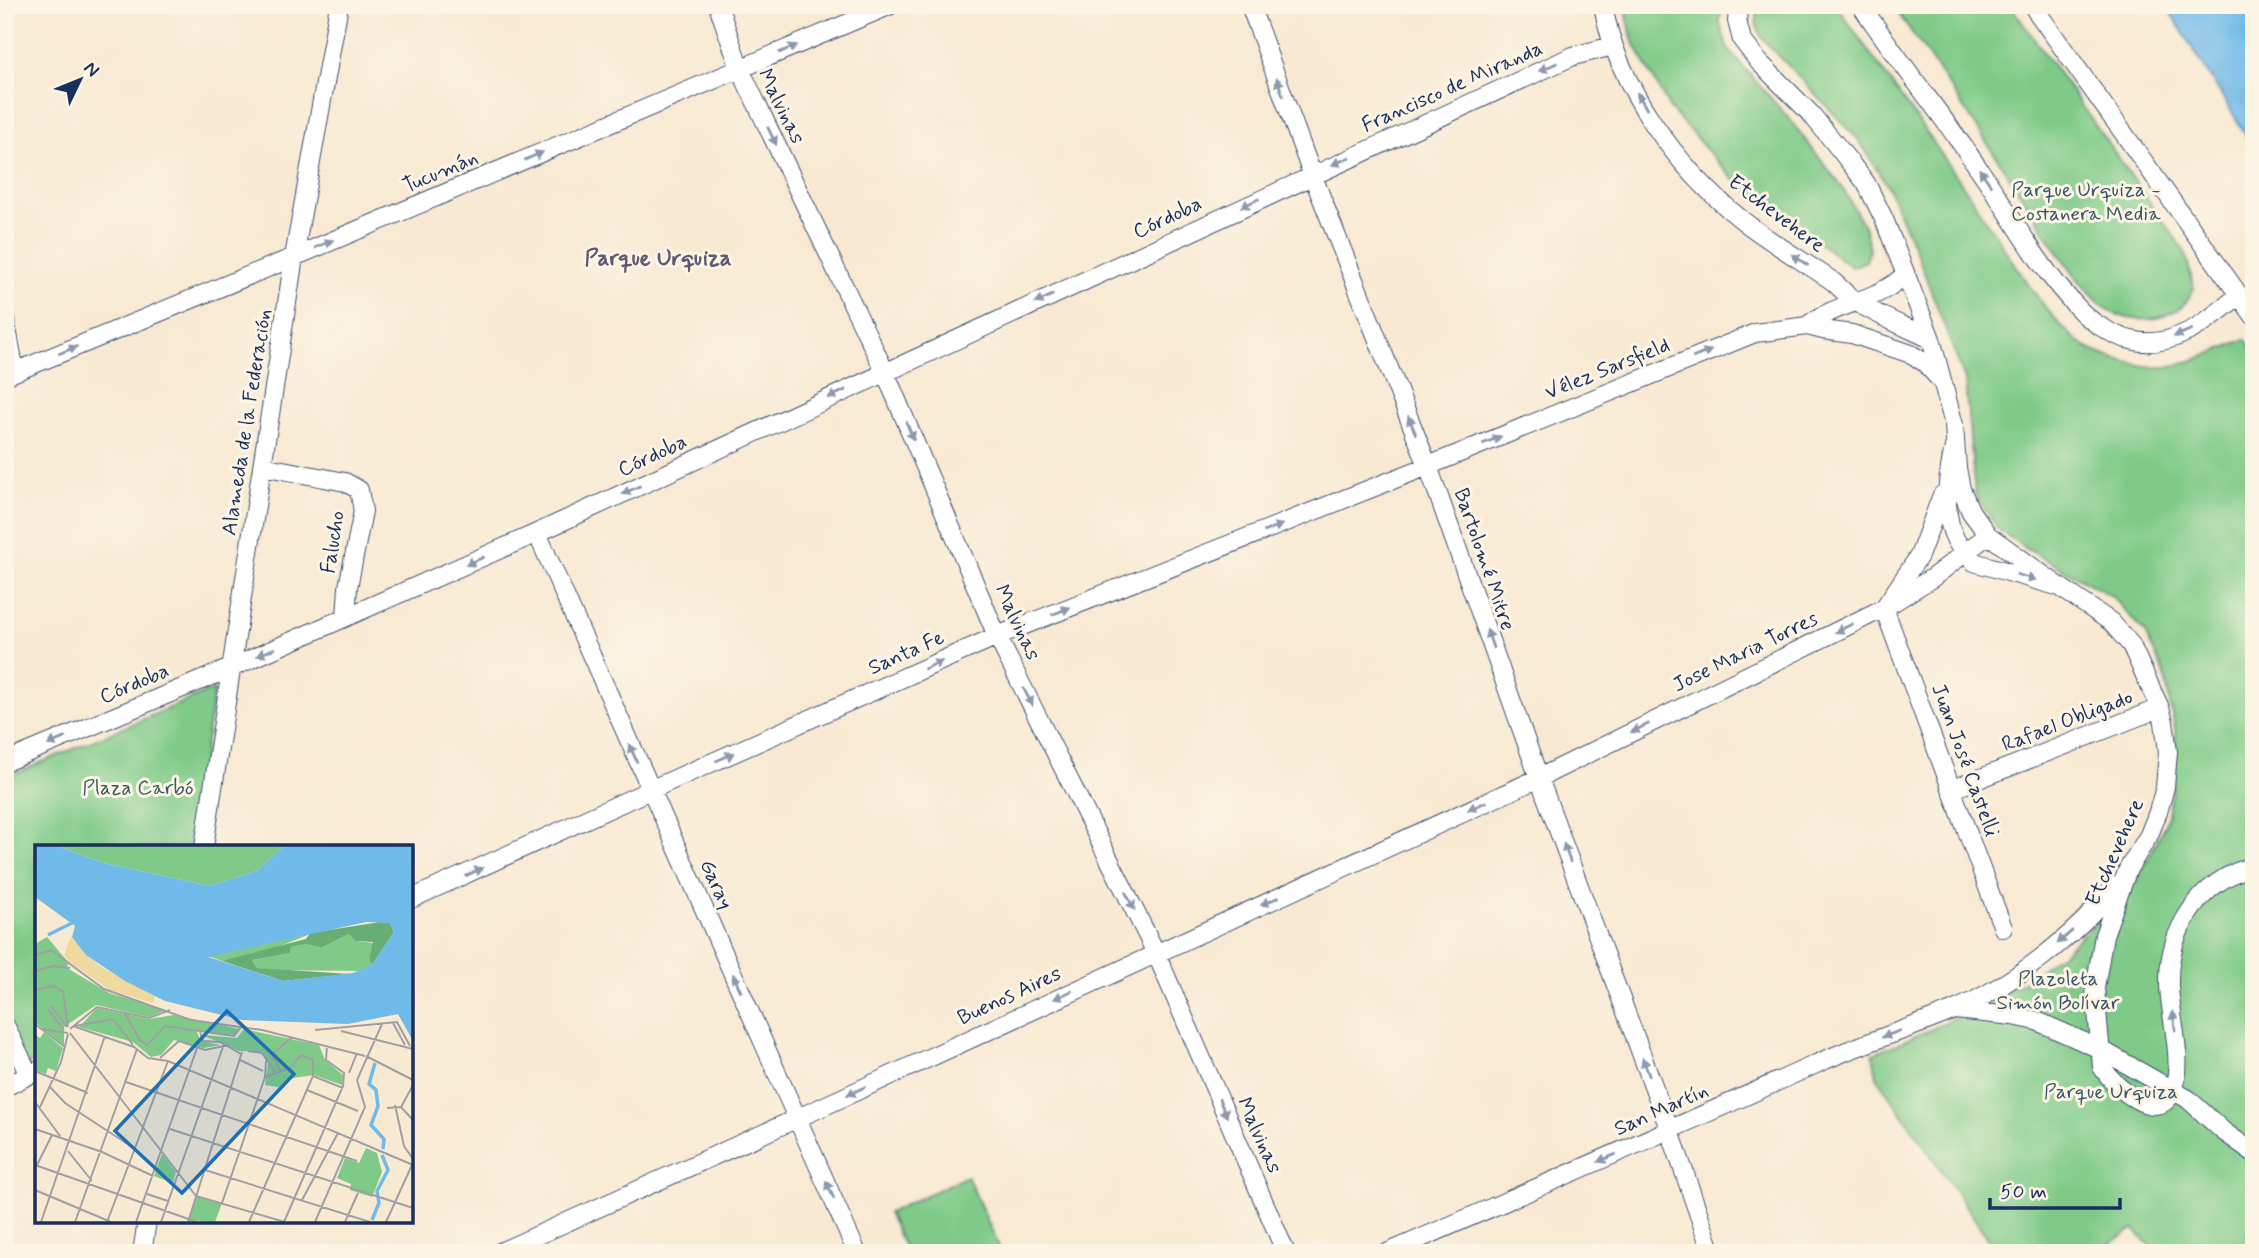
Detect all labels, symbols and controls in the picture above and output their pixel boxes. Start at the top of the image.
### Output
street label: Francisco de Miranda [1357,34,1547,139]
one-way arrow [778,43,799,54]
north arrow [46,46,116,116]
text: N [78,56,105,83]
one-way arrow [1538,61,1558,73]
street label: Malvinas [751,64,811,149]
one-way arrow [1274,77,1285,98]
one-way arrow [1636,91,1648,111]
one-way arrow [766,126,777,146]
street label: Tucumán [399,144,482,200]
one-way arrow [523,150,544,161]
one-way arrow [1331,155,1351,167]
street label: Etchevehere [1722,168,1831,259]
one-way arrow [1978,168,1992,186]
park label: Parque Urquiza - Costanera Media [2011,176,2161,228]
street label: Córdoba [1128,190,1206,246]
one-way arrow [1240,197,1260,209]
one-way arrow [314,239,335,250]
district label: Parque Urquiza [584,244,732,274]
one-way arrow [1791,253,1809,267]
one-way arrow [1034,293,1054,305]
street label: Alameda de la Federación [215,307,279,537]
one-way arrow [2172,328,2193,339]
street label: Vélez Sarsfield [1541,331,1674,407]
one-way arrow [58,344,79,355]
one-way arrow [1692,349,1713,360]
one-way arrow [827,388,847,400]
one-way arrow [1407,415,1418,436]
one-way arrow [905,420,916,441]
street label: Córdoba [613,428,691,484]
one-way arrow [1481,435,1502,446]
one-way arrow [621,484,641,496]
street label: Bartolomé Mitre [1447,484,1522,634]
street label: Falucho [314,509,352,576]
one-way arrow [1262,522,1283,533]
one-way arrow [464,556,485,567]
one-way arrow [2015,572,2037,583]
street label: Malvinas [987,580,1047,665]
street label: Jose Maria Torres [1668,605,1823,699]
one-way arrow [1051,606,1072,617]
one-way arrow [1834,622,1854,633]
street label: Santa Fe [864,624,949,682]
one-way arrow [1484,629,1495,650]
one-way arrow [256,647,277,658]
street label: Córdoba [95,657,173,711]
one-way arrow [923,659,943,671]
street label: Juan José Castelli [1924,680,2006,841]
street label: Rafael Obligado [1998,683,2137,759]
one-way arrow [1022,687,1033,707]
one-way arrow [1630,723,1650,734]
one-way arrow [46,735,67,746]
one-way arrow [627,743,639,763]
one-way arrow [715,751,735,763]
park label: Plaza Carbó [82,774,194,802]
street label: Etchevehere [2079,794,2151,910]
one-way arrow [1466,801,1487,812]
one-way arrow [1561,843,1572,864]
inset map [35,845,413,1223]
street label: Garay [693,855,739,914]
one-way arrow [464,866,484,878]
one-way arrow [1124,891,1135,911]
one-way arrow [1259,896,1280,907]
one-way arrow [2056,929,2074,945]
street label: Buenos Aires [953,960,1066,1032]
park label: Plazoleta Simón Bolívar [1996,965,2120,1017]
one-way arrow [731,973,743,993]
one-way arrow [1053,990,1073,1001]
one-way arrow [2168,1010,2179,1032]
one-way arrow [1880,1028,1901,1039]
one-way arrow [1640,1056,1651,1077]
street label: San Martín [1610,1077,1713,1143]
park label: Parque Urquiza [2044,1078,2178,1106]
one-way arrow [846,1085,866,1097]
street label: Malvinas [1230,1093,1288,1178]
one-way arrow [1217,1098,1229,1118]
one-way arrow [1597,1152,1617,1164]
scale bar [1990,1167,2119,1211]
text: 50 m [2000,1178,2047,1206]
one-way arrow [824,1180,836,1200]

